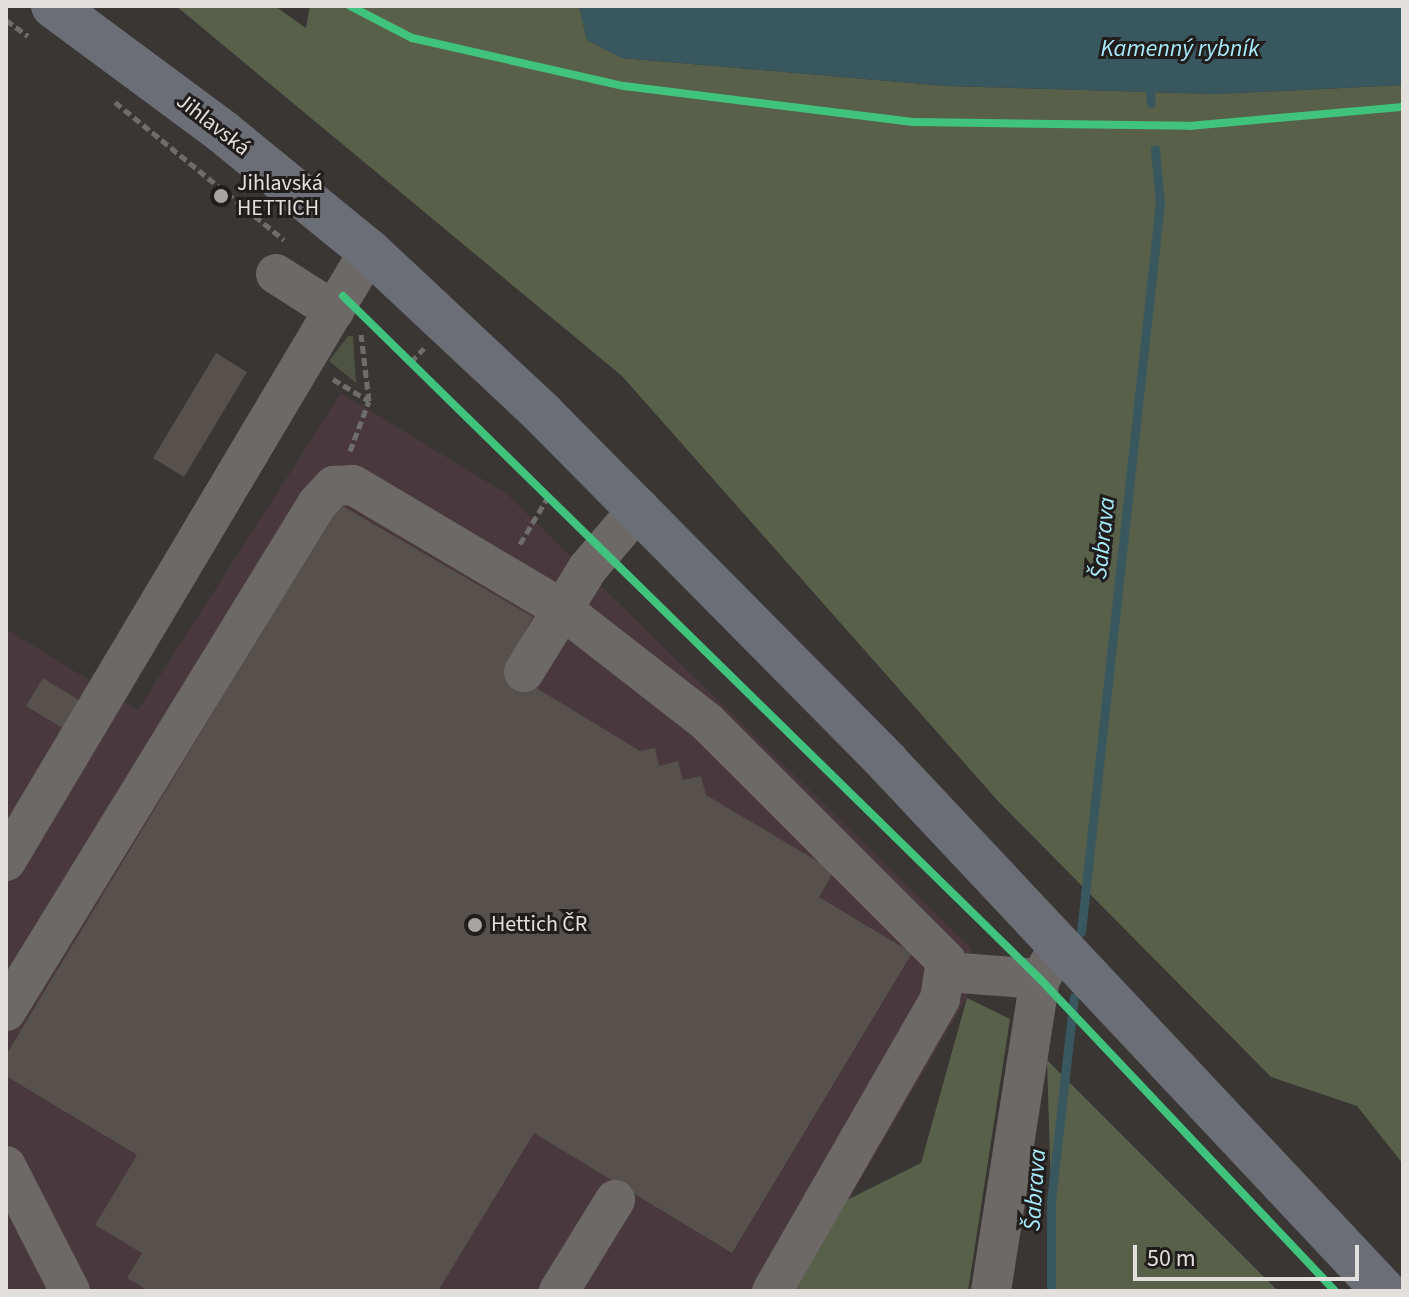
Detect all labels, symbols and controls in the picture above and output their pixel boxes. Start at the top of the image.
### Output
water label: Kamenný rybník [1100,35,1260,63]
street label: Jihlavská [171,88,255,162]
place label: Jihlavská HETTICH [237,170,323,222]
marker: Jihlavská HETTICH [212,187,230,205]
water label: Šabrava [1084,496,1122,580]
place label: Hettich ČR [491,912,587,938]
marker: Hettich ČR [466,916,484,934]
water label: Šabrava [1018,1148,1052,1232]
scale bar [1137,1229,1363,1279]
text: 50 m [1147,1241,1196,1276]

